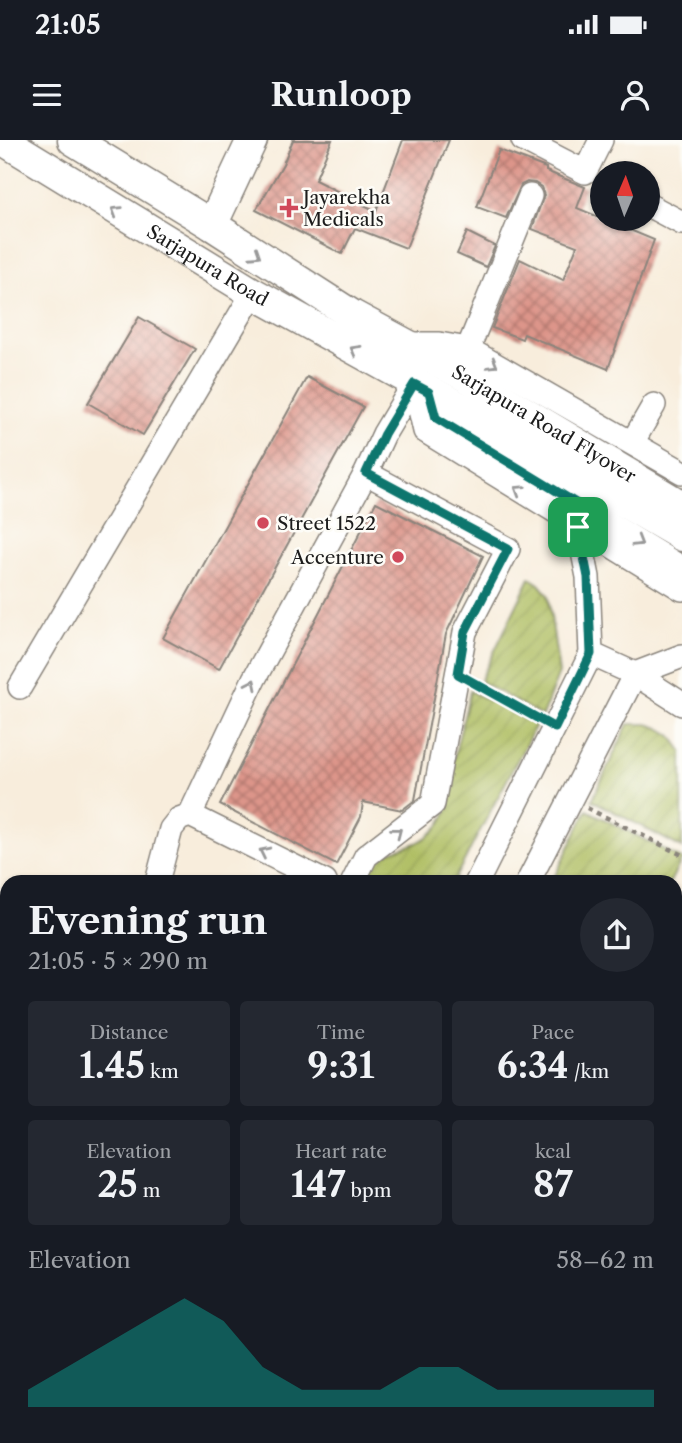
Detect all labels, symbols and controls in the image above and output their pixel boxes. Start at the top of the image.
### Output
text: 21:05 [35,9,101,41]
text: Runloop [270,75,412,114]
icon: menu [28,76,66,114]
icon: person [616,76,654,114]
north arrow [590,161,660,231]
map controls [590,161,660,231]
place label: Jayarekha Medicals [300,186,390,231]
marker: Jayarekha Medicals [281,200,297,216]
one-way arrow [111,206,124,219]
street label: Sarjapura Road [143,220,273,311]
one-way arrow [249,245,262,258]
one-way arrow [350,345,362,358]
one-way arrow [486,356,499,369]
street label: Sarjapura Road Flyover [448,360,640,488]
one-way arrow [514,485,527,498]
pin [548,497,608,557]
icon: arrive [559,508,597,546]
place label: Street 1522 [277,512,376,535]
marker: Street 1522 [255,515,271,531]
one-way arrow [631,533,644,546]
place label: Accenture [290,546,384,569]
marker: Accenture [390,549,406,565]
one-way arrow [243,679,257,691]
one-way arrow [389,827,401,840]
one-way arrow [259,846,271,860]
text: Evening run [28,897,268,944]
button: share [580,898,654,972]
text: 21:05 · 5 × 290 m [28,947,208,975]
text: Distance [90,1021,168,1044]
text: Time [317,1021,365,1044]
text: Pace [532,1021,574,1044]
text: 1.45 [79,1044,145,1087]
text: 9:31 [308,1044,374,1087]
text: 6:34 [497,1044,569,1087]
text: km [145,1060,179,1083]
text: /km [569,1060,609,1083]
text: Elevation [87,1140,171,1163]
text: Heart rate [295,1140,387,1163]
text: kcal [535,1140,571,1163]
text: 25 [98,1163,138,1206]
text: 147 [291,1163,345,1206]
text: 87 [533,1163,573,1206]
text: m [138,1179,160,1202]
text: bpm [345,1179,391,1202]
text: Elevation [28,1246,131,1274]
text: 58–62 m [557,1246,654,1274]

